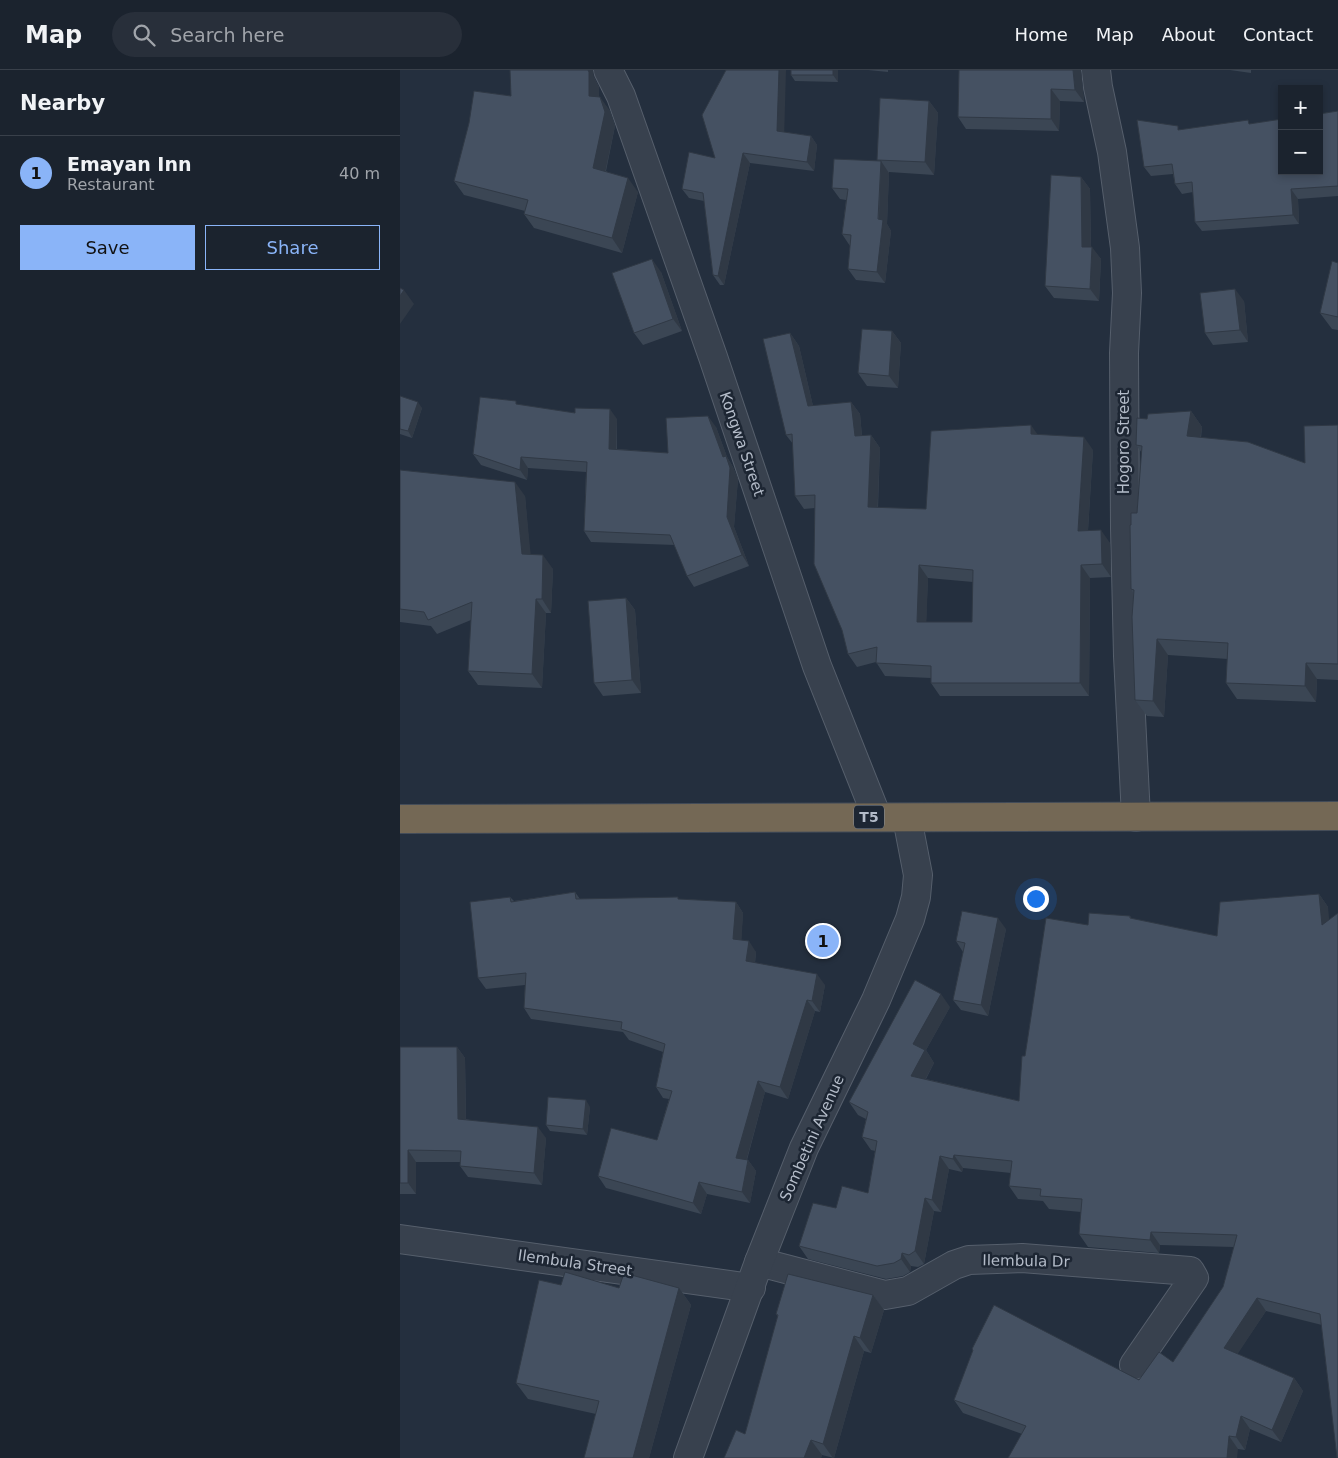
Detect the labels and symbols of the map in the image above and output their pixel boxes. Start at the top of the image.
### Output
street label: Kongwa Street [716,389,768,499]
street label: Hogoro Street [1115,390,1133,494]
road number: T5 [854,806,884,829]
your location [1023,886,1049,912]
pin: 1 [807,922,839,960]
street label: Sombetini Avenue [776,1072,848,1204]
street label: Ilembula Street [517,1246,633,1280]
street label: Ilembula Dr [982,1251,1071,1271]

